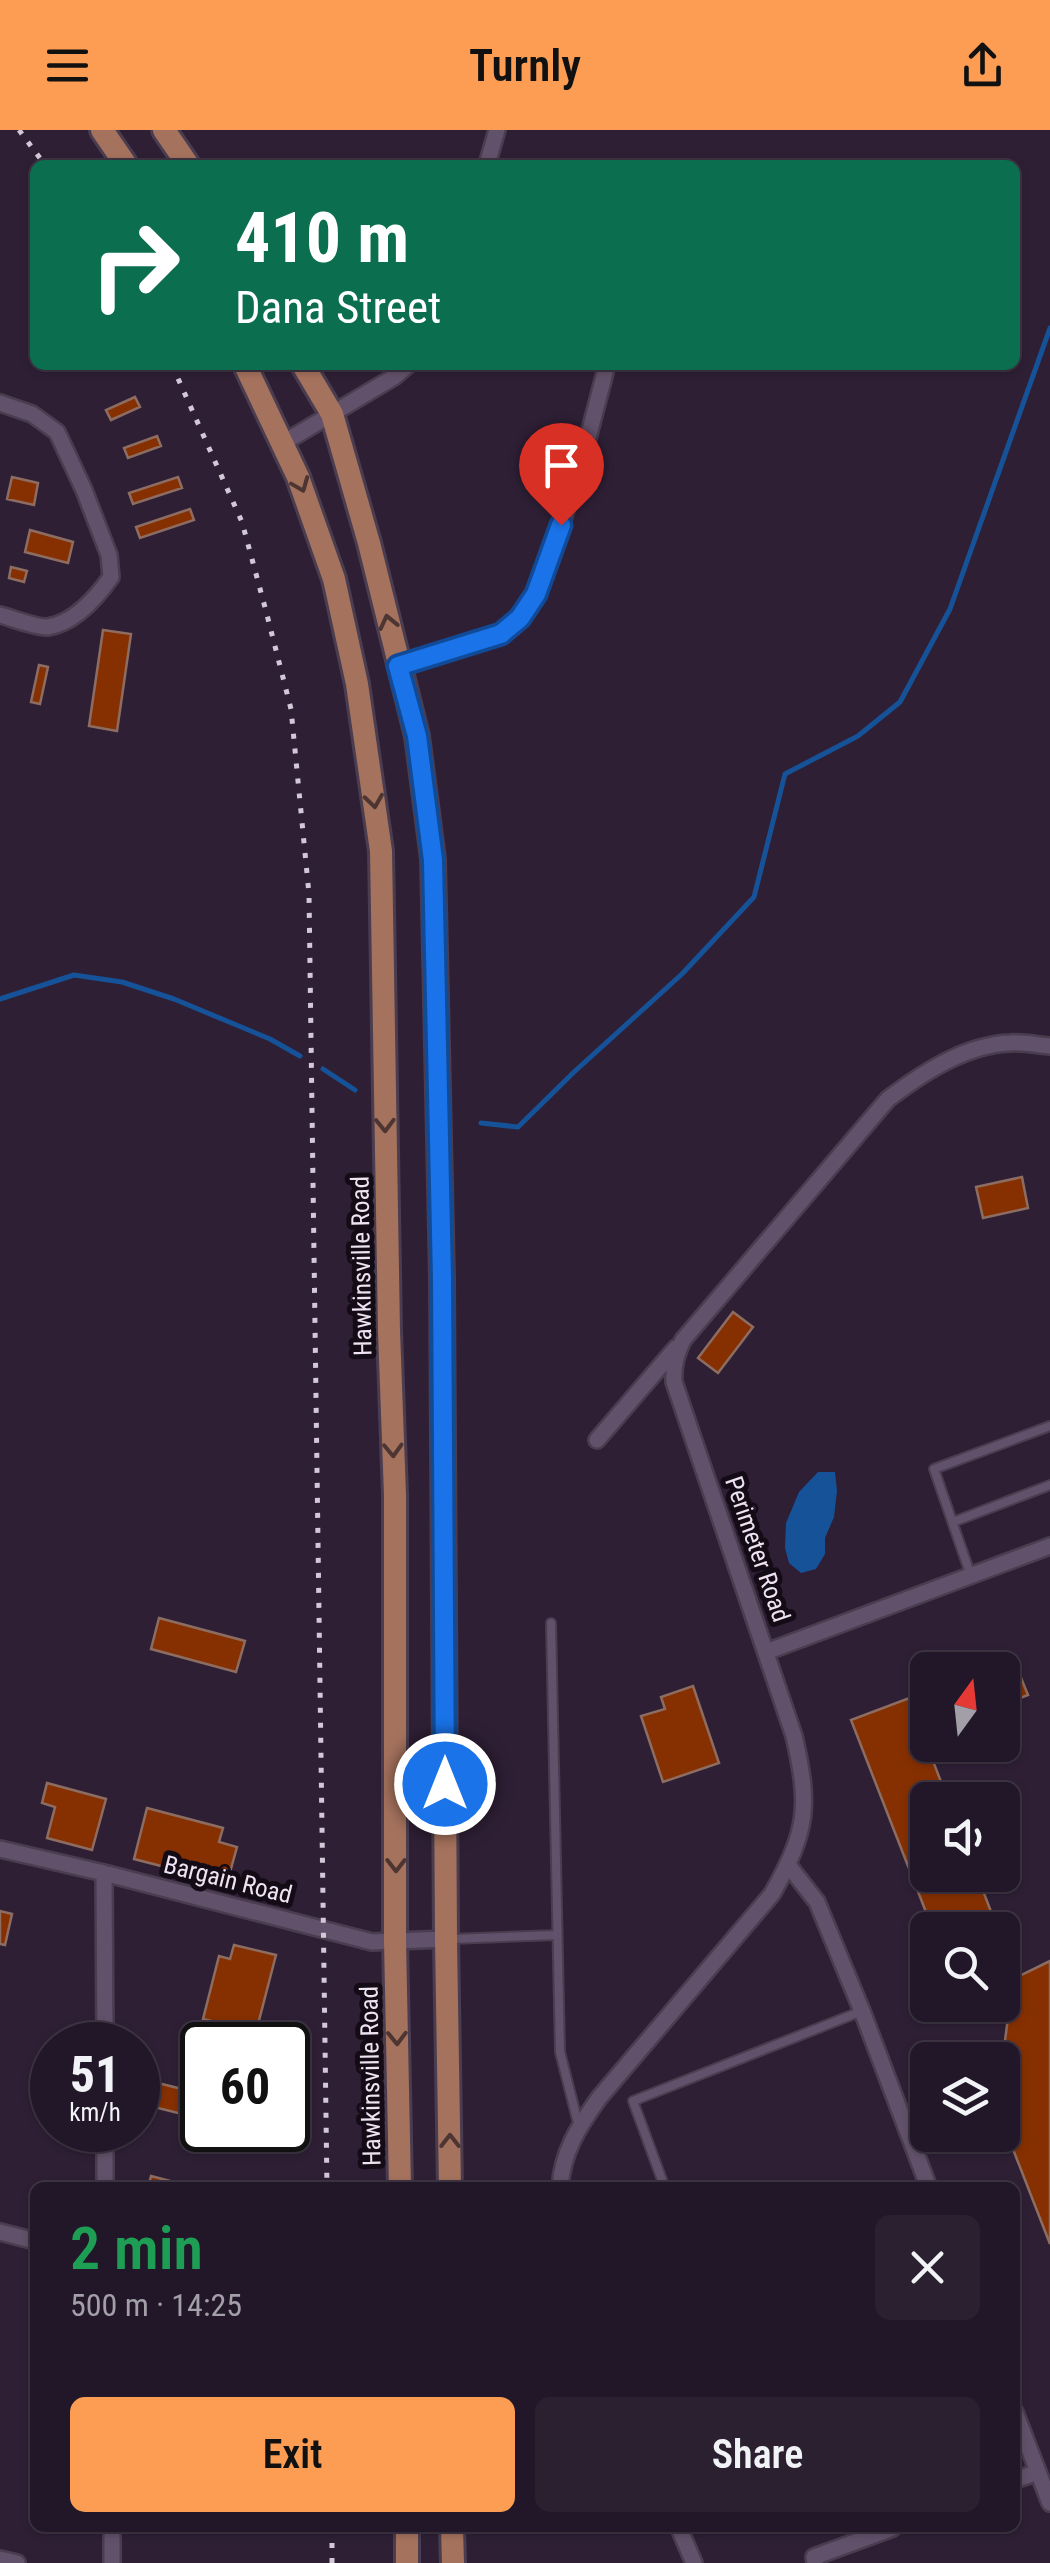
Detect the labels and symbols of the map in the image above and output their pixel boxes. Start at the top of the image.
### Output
pin [519,423,604,526]
one-way arrow [290,475,310,493]
one-way arrow [379,614,400,631]
one-way arrow [362,792,383,809]
one-way arrow [375,1118,396,1134]
street label: Hawkinsville Road [345,1176,378,1356]
one-way arrow [383,1443,404,1459]
street label: Perimeter Road [719,1473,796,1626]
north arrow [910,1652,1020,1762]
position arrow [393,1732,497,1836]
street label: Bargain Road [161,1850,295,1909]
one-way arrow [385,1857,406,1873]
street label: Hawkinsville Road [354,1986,387,2166]
speed limit sign: 60 [180,2022,310,2152]
one-way arrow [386,2031,407,2047]
one-way arrow [439,2133,461,2148]

